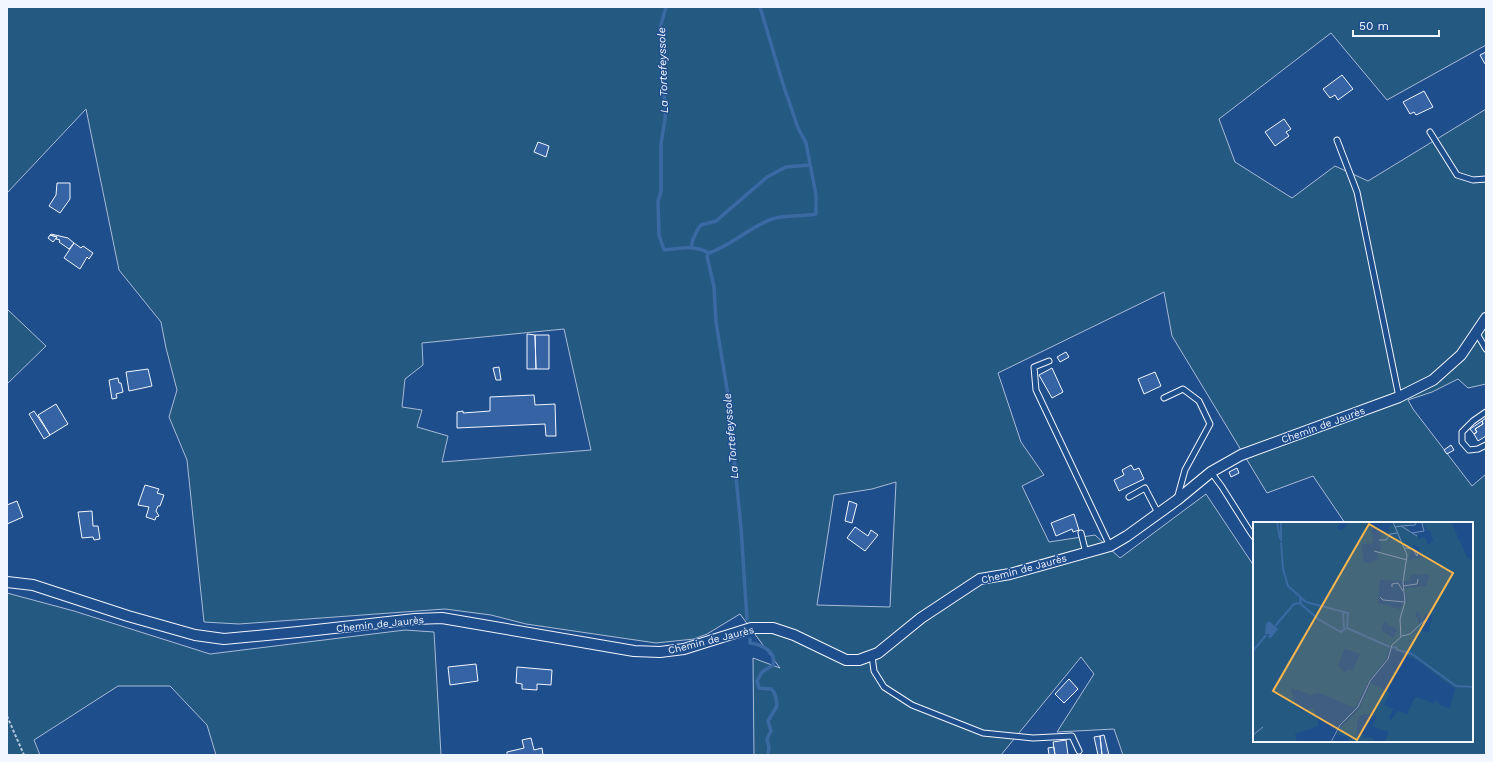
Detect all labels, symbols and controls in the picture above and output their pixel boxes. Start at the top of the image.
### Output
scale bar [1353,12,1439,38]
text: 50 m [1359,19,1389,33]
water label: La Tortefeyssole [655,27,671,113]
water label: La Tortefeyssole [721,393,741,479]
street label: Chemin de Jaurès [1280,405,1366,445]
inset map [1253,522,1473,742]
street label: Chemin de Jaurès [980,552,1068,586]
street label: Chemin de Jaurès [336,614,424,634]
street label: Chemin de Jaurès [667,624,755,656]

